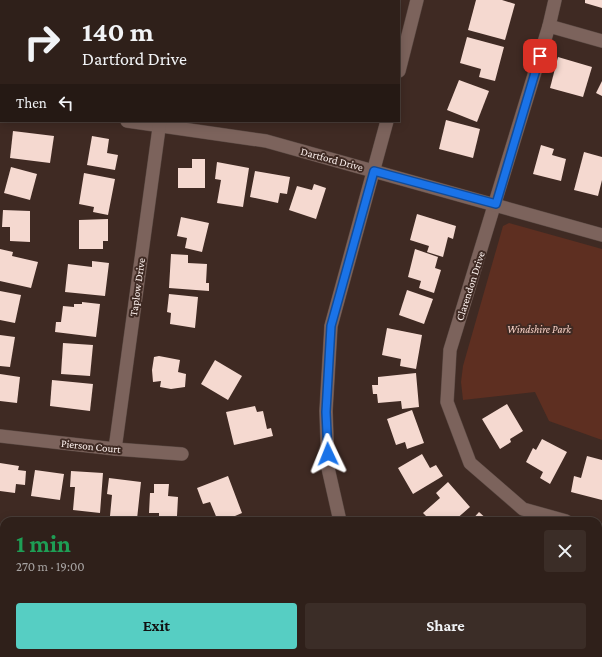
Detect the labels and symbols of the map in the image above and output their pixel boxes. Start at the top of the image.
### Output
pin [523,39,557,73]
street label: Dartford Drive [299,145,365,173]
street label: Clarendon Drive [453,250,487,322]
street label: Taplow Drive [127,257,148,317]
park label: Windshire Park [507,323,572,335]
position arrow [307,433,349,475]
street label: Pierson Court [60,437,122,455]

